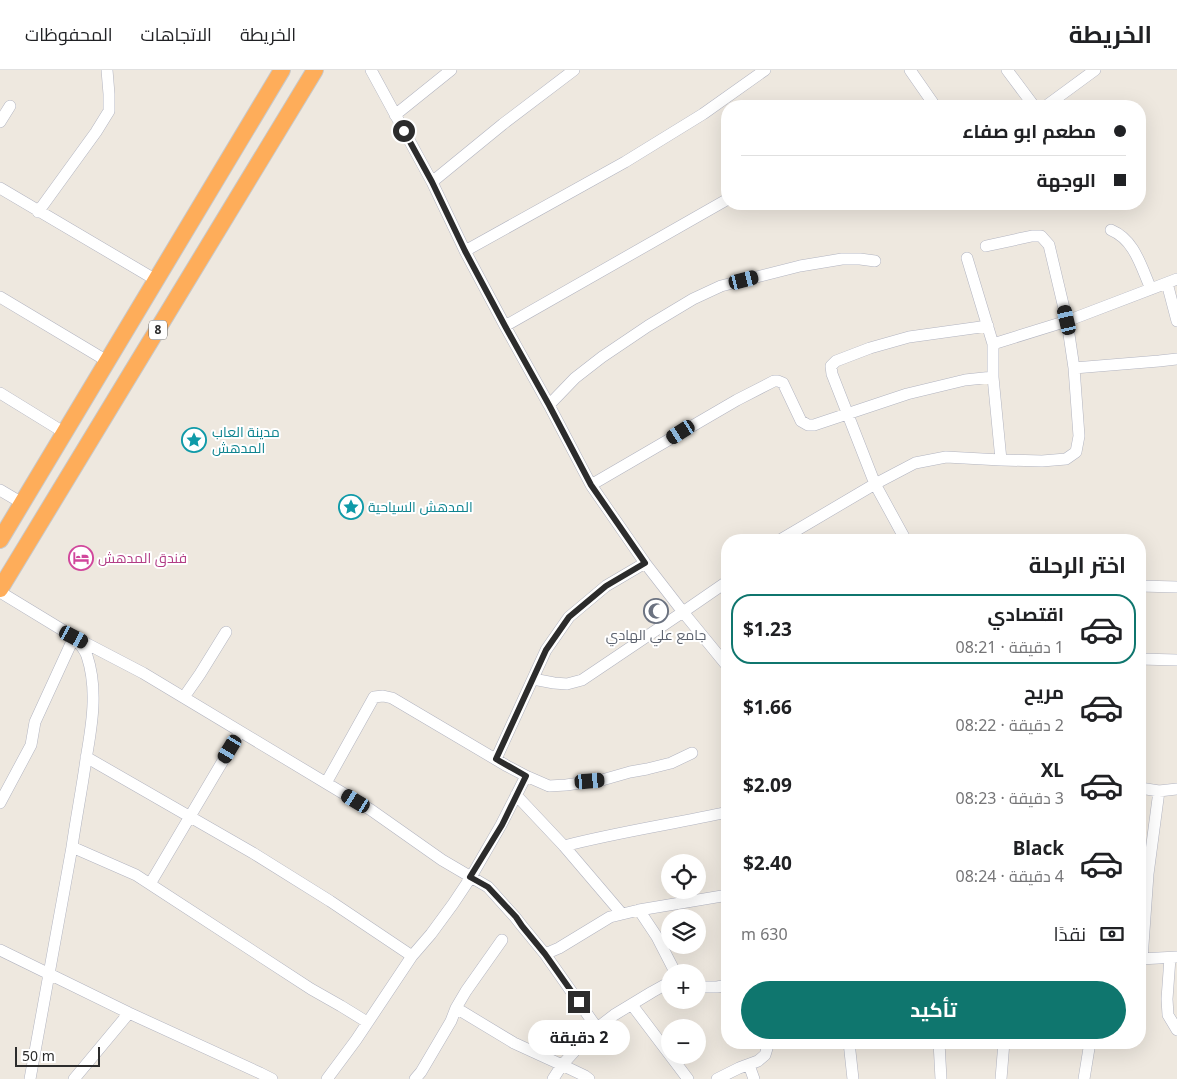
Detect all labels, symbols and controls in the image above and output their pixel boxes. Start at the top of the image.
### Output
text: الخريطة [1069,17,1152,50]
text: المحفوظات [25,22,113,46]
text: الاتجاهات [141,22,212,46]
text: الخريطة [240,22,296,46]
text: مطعم ابو صفاء [963,118,1096,144]
route start [393,120,415,142]
text: الوجهة [1036,167,1096,193]
car [727,269,760,291]
car [1056,304,1077,336]
road number: 8 [149,320,167,340]
car [664,418,697,446]
place label: مدينة العاب المدهش [212,422,280,457]
place icon: مدينة العاب المدهش [181,427,207,453]
place icon: المدهش السياحية [338,494,364,520]
place label: المدهش السياحية [368,497,473,516]
hotel icon: فندق المدهش [68,545,94,571]
place label: فندق المدهش [98,548,187,567]
text: اختر الرحلة [1029,549,1126,579]
mosque icon: جامع علي الهادي [643,598,669,624]
text: اقتصادي [988,601,1064,627]
icon: car [1079,607,1124,652]
text: $1.23 [743,616,792,642]
car [57,623,90,651]
place label: جامع علي الهادي [606,625,706,647]
text: 1 دقيقة · 08:21 [956,636,1064,658]
text: مريح [1024,679,1064,705]
icon: car [1079,685,1124,730]
text: $1.66 [743,694,792,720]
text: 2 دقيقة · 08:22 [956,714,1064,736]
car [215,732,244,766]
text: XL [1041,757,1064,783]
icon: car [1079,763,1124,808]
car [574,772,605,790]
text: $2.09 [743,772,792,798]
car [339,787,372,815]
text: 3 دقيقة · 08:23 [956,787,1064,809]
text: Black [1013,835,1064,861]
icon: car [1079,841,1124,886]
text: $2.40 [743,850,792,876]
map controls [661,854,706,1064]
button: locate [661,854,706,899]
text: 4 دقيقة · 08:24 [956,865,1064,887]
button: layers [661,909,706,954]
icon: cash [1098,920,1126,948]
text: نقدًا [1054,921,1086,947]
text: 630 m [741,923,788,945]
button: + [661,964,706,1009]
button: تأكيد [741,981,1126,1039]
route end [568,991,590,1013]
button: − [661,1019,706,1064]
callout: 2 دقيقة [528,1020,630,1054]
text: 2 دقيقة [550,1026,608,1048]
scale bar [15,1044,100,1067]
text: 50 m [22,1046,55,1065]

